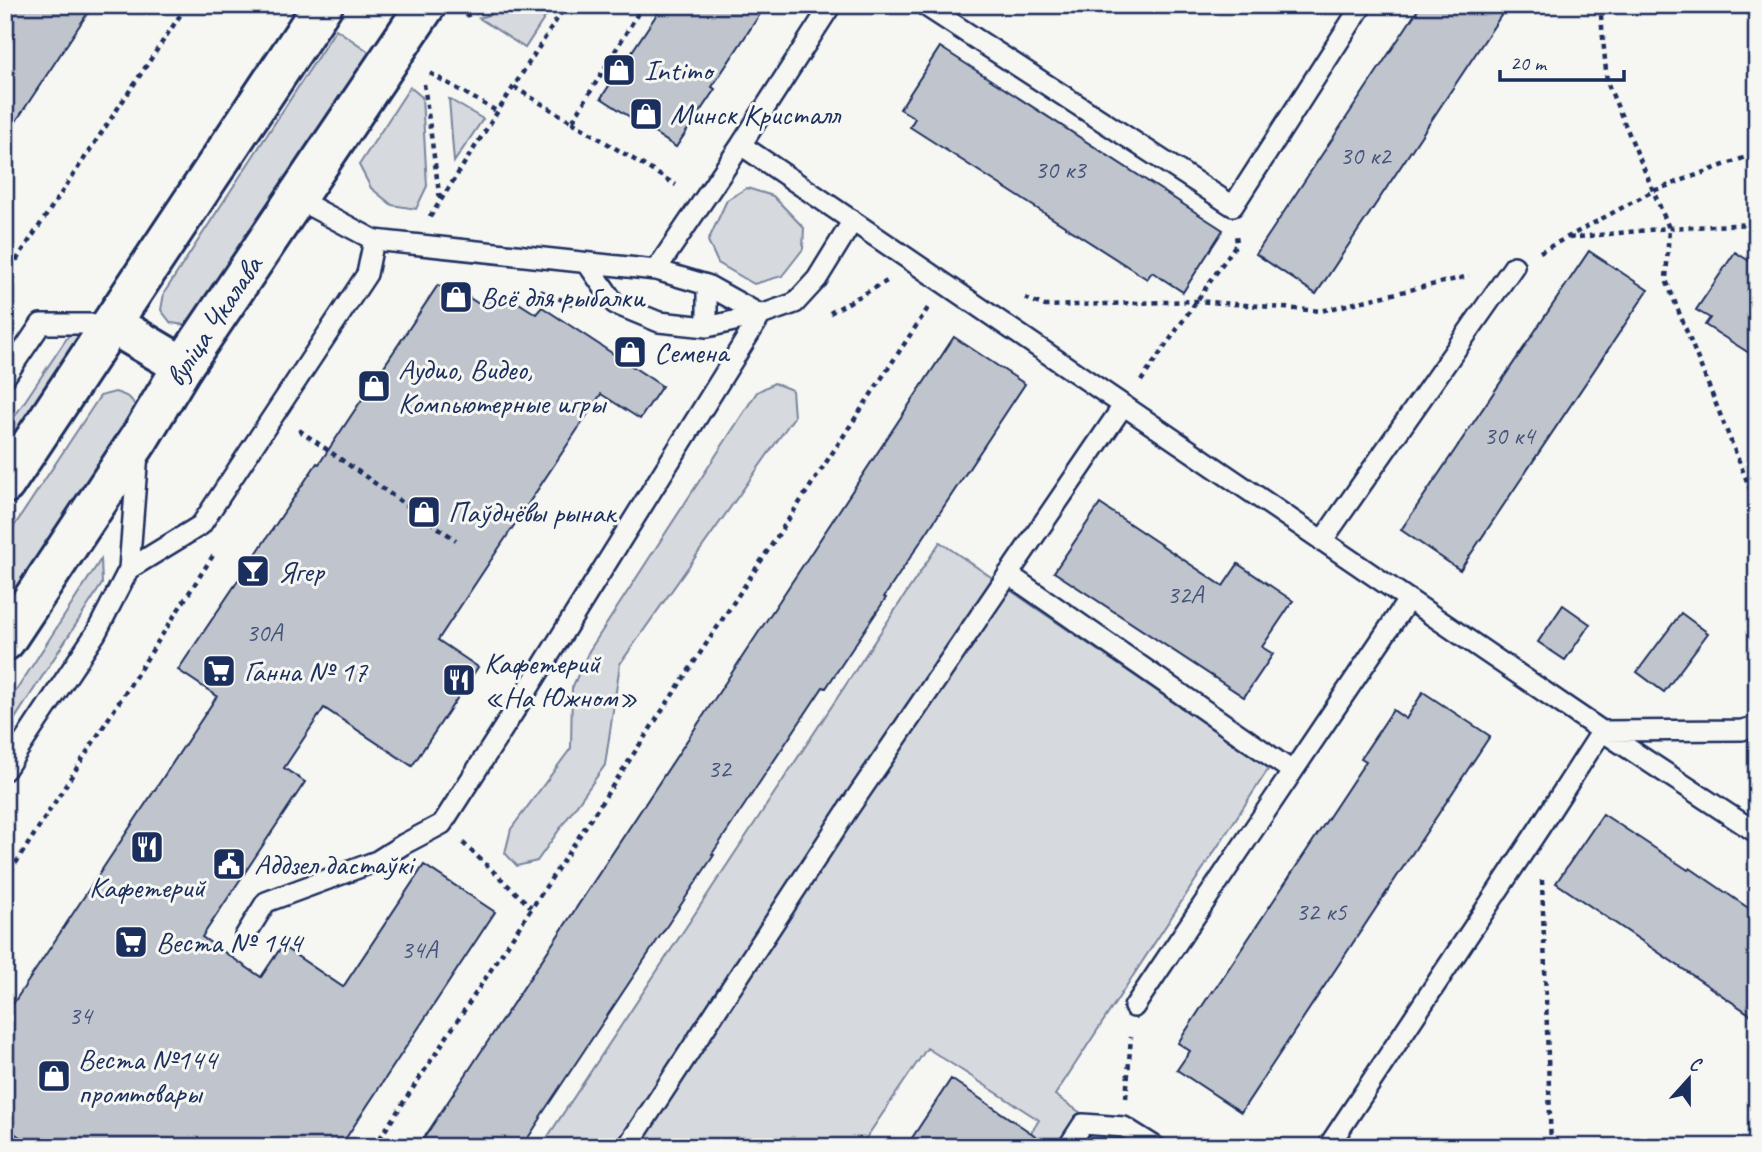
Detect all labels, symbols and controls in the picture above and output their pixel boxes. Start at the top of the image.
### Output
scale bar [1500,38,1624,82]
text: 20 m [1510,50,1548,76]
shop icon: Intimo [600,51,638,89]
place label: Intimo [644,51,716,89]
shop icon: Минск Кристалл [627,95,665,133]
place label: Минск Кристалл [670,95,842,133]
house number: 30 к2 [1340,139,1393,172]
house number: 30 к3 [1035,153,1088,186]
street label: вуліца Чкалава [156,247,272,393]
shop icon: Всё для рыбалки [437,278,475,316]
place label: Всё для рыбалки [480,278,646,316]
shop icon: Семена [611,333,649,371]
place label: Семена [654,333,731,371]
place label: Аудио, Видео, Компьютерные игры [398,350,607,422]
shop icon: Аудио, Видео, Компьютерные игры [355,367,393,405]
house number: 30 к4 [1484,419,1537,452]
shop icon: Паўднёвы рынак [405,493,443,531]
place label: Паўднёвы рынак [448,493,617,531]
bar icon: Ягер [234,552,272,590]
place label: Ягер [278,552,326,590]
house number: 32А [1167,578,1205,611]
house number: 30А [246,616,284,649]
place label: Кафетерий «На Южном» [484,644,638,716]
supermarket icon: Ганна № 17 [200,652,238,690]
place label: Ганна № 17 [244,652,368,690]
restaurant icon: Кафетерий «На Южном» [440,661,478,699]
house number: 32 [707,752,733,785]
restaurant icon: Кафетерий [128,828,166,866]
public building icon: Аддзел дастаўкі [210,845,248,883]
place label: Аддзел дастаўкі [254,845,416,883]
place label: Кафетерий [89,868,206,906]
house number: 32 к5 [1296,895,1348,928]
supermarket icon: Веста № 144 [112,923,150,961]
place label: Веста № 144 [156,923,304,961]
house number: 34А [401,933,439,966]
house number: 34 [68,999,94,1032]
place label: Веста №144 промтовары [78,1040,219,1112]
north arrow [1654,1044,1724,1114]
text: С [1686,1051,1706,1078]
shop icon: Веста №144 промтовары [35,1057,73,1095]

